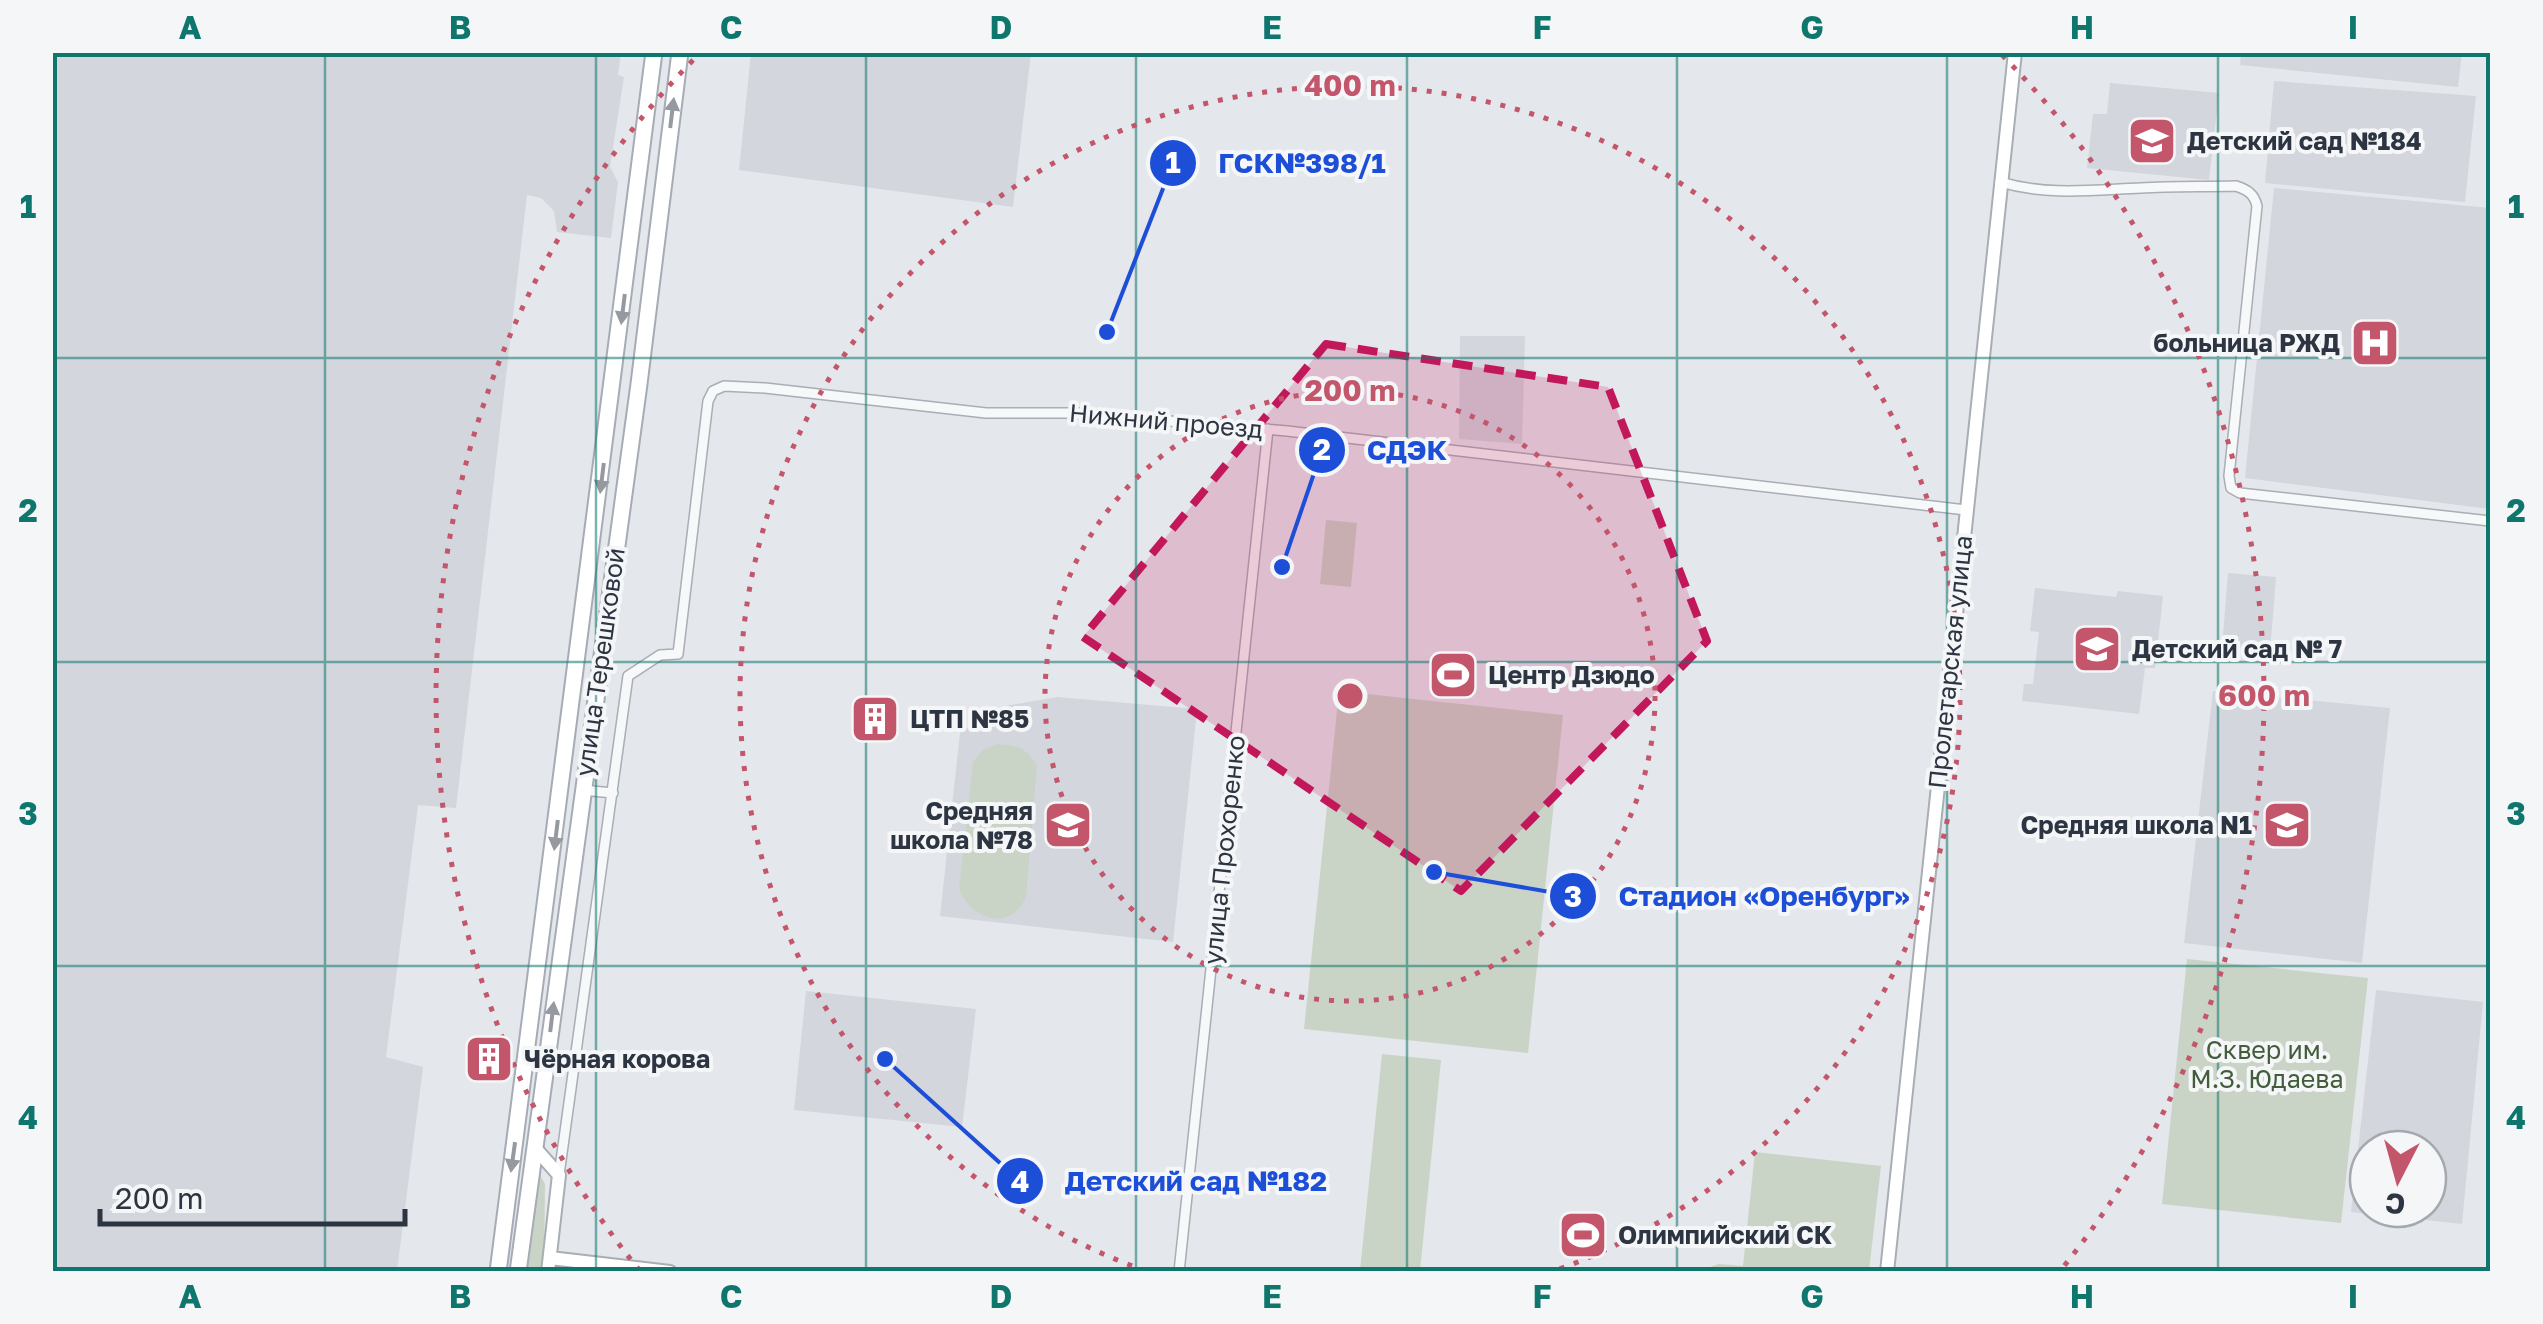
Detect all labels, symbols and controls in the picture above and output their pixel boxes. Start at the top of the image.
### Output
text: A [179,8,202,46]
text: B [449,8,471,46]
text: C [720,8,742,46]
text: D [990,8,1012,46]
text: E [1262,8,1282,46]
text: F [1532,8,1552,46]
text: G [1800,8,1824,46]
text: H [2070,8,2094,46]
text: I [2348,8,2358,46]
text: 400 m [1304,67,1396,103]
one-way arrow [664,97,680,129]
school or university icon: Детский сад №184 [2126,115,2178,167]
place label: Детский сад №184 [2187,125,2422,156]
callout: ГСК№398/1 [1148,134,1406,192]
text: 1 [1165,144,1181,180]
text: ГСК№398/1 [1218,146,1386,179]
text: 1 [20,187,36,225]
text: 1 [2508,187,2524,225]
one-way arrow [615,293,631,325]
hospital icon: больница РЖД [2349,317,2401,369]
place label: больница РЖД [2153,327,2340,358]
text: 200 m [1304,372,1396,408]
street label: Нижний проезд [1068,397,1264,444]
callout: СДЭК [1297,421,1467,479]
text: 2 [1313,431,1331,467]
text: СДЭК [1367,433,1448,466]
one-way arrow [593,463,609,495]
text: 2 [18,491,38,529]
text: 2 [2506,491,2526,529]
street label: Пролетарская улица [1921,534,1978,790]
street label: улица Терешковой [568,546,631,778]
school or university icon: Детский сад № 7 [2071,623,2123,675]
place label: Детский сад № 7 [2132,633,2342,664]
sports icon: Центр Дзюдо [1427,649,1479,701]
place label: Центр Дзюдо [1488,659,1655,690]
text: 600 m [2218,677,2310,713]
centre of rings [1332,678,1368,714]
building icon: ЦТП №85 [849,693,901,745]
place label: ЦТП №85 [910,703,1029,734]
street label: улица Прохоренко [1196,734,1251,966]
text: 3 [18,794,38,832]
text: 3 [2506,794,2526,832]
place label: Средняя школа №78 [890,795,1033,855]
school or university icon: Средняя школа №78 [1042,799,1094,851]
school or university icon: Средняя школа N1 [2261,799,2313,851]
place label: Средняя школа N1 [2021,809,2252,840]
one-way arrow [548,820,564,852]
callout: Стадион «Оренбург» [1548,867,1929,925]
text: 3 [1564,878,1582,914]
text: Стадион «Оренбург» [1618,879,1910,912]
one-way arrow [544,1001,560,1032]
building icon: Чёрная корова [463,1033,515,1085]
park label: Сквер им. М.З. Юдаева [2190,1034,2344,1094]
place label: Чёрная корова [524,1043,710,1074]
text: 4 [18,1098,38,1136]
text: 4 [2506,1098,2526,1136]
north arrow [2348,1129,2448,1229]
one-way arrow [505,1142,521,1174]
callout: Детский сад №182 [995,1152,1347,1210]
text: 4 [1011,1163,1029,1199]
scale bar [100,1164,405,1226]
text: Детский сад №182 [1065,1164,1327,1197]
text: 200 m [115,1180,204,1216]
text: С [2384,1187,2407,1222]
sports icon: Олимпийский СК [1557,1209,1609,1261]
place label: Олимпийский СК [1618,1219,1832,1250]
text: A [179,1277,202,1315]
text: B [449,1277,471,1315]
text: C [720,1277,742,1315]
text: D [990,1277,1012,1315]
text: E [1262,1277,1282,1315]
text: F [1532,1277,1552,1315]
text: G [1800,1277,1824,1315]
text: H [2070,1277,2094,1315]
text: I [2348,1277,2358,1315]

